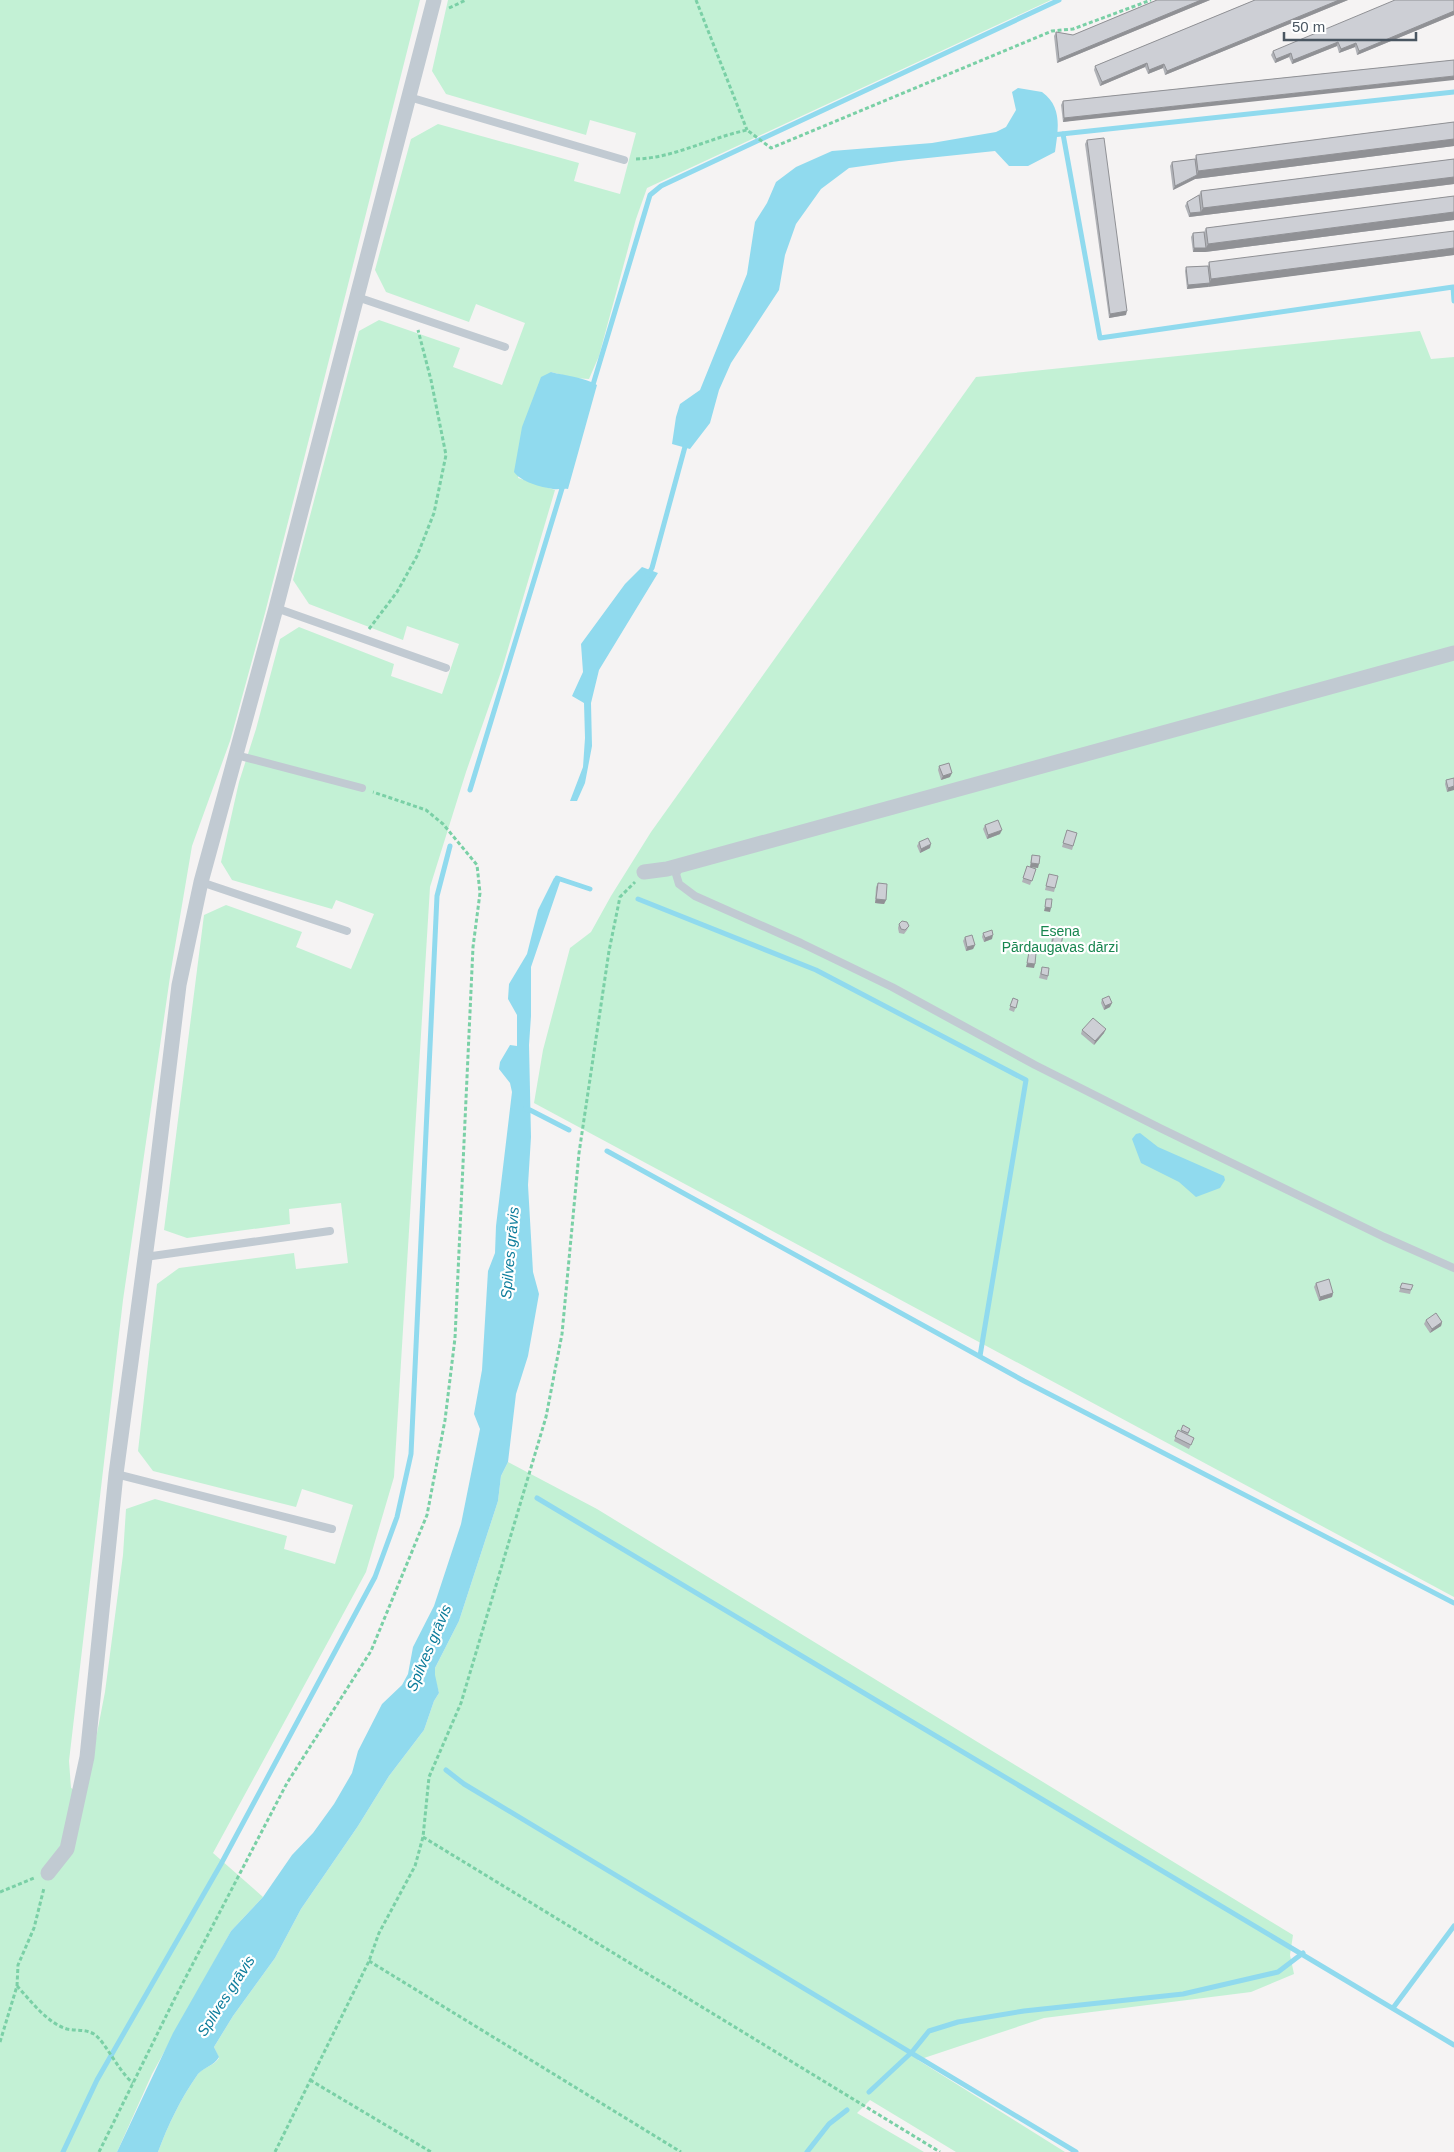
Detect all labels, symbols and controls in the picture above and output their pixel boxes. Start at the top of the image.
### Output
scale bar [1284,10,1416,42]
text: 50 m [1292,18,1325,35]
park label: Esena Pārdaugavas dārzi [1002,923,1118,955]
water label: Spilves grāvis [497,1206,522,1300]
water label: Spilves grāvis [403,1601,455,1694]
water label: Spilves grāvis [193,1952,258,2039]

